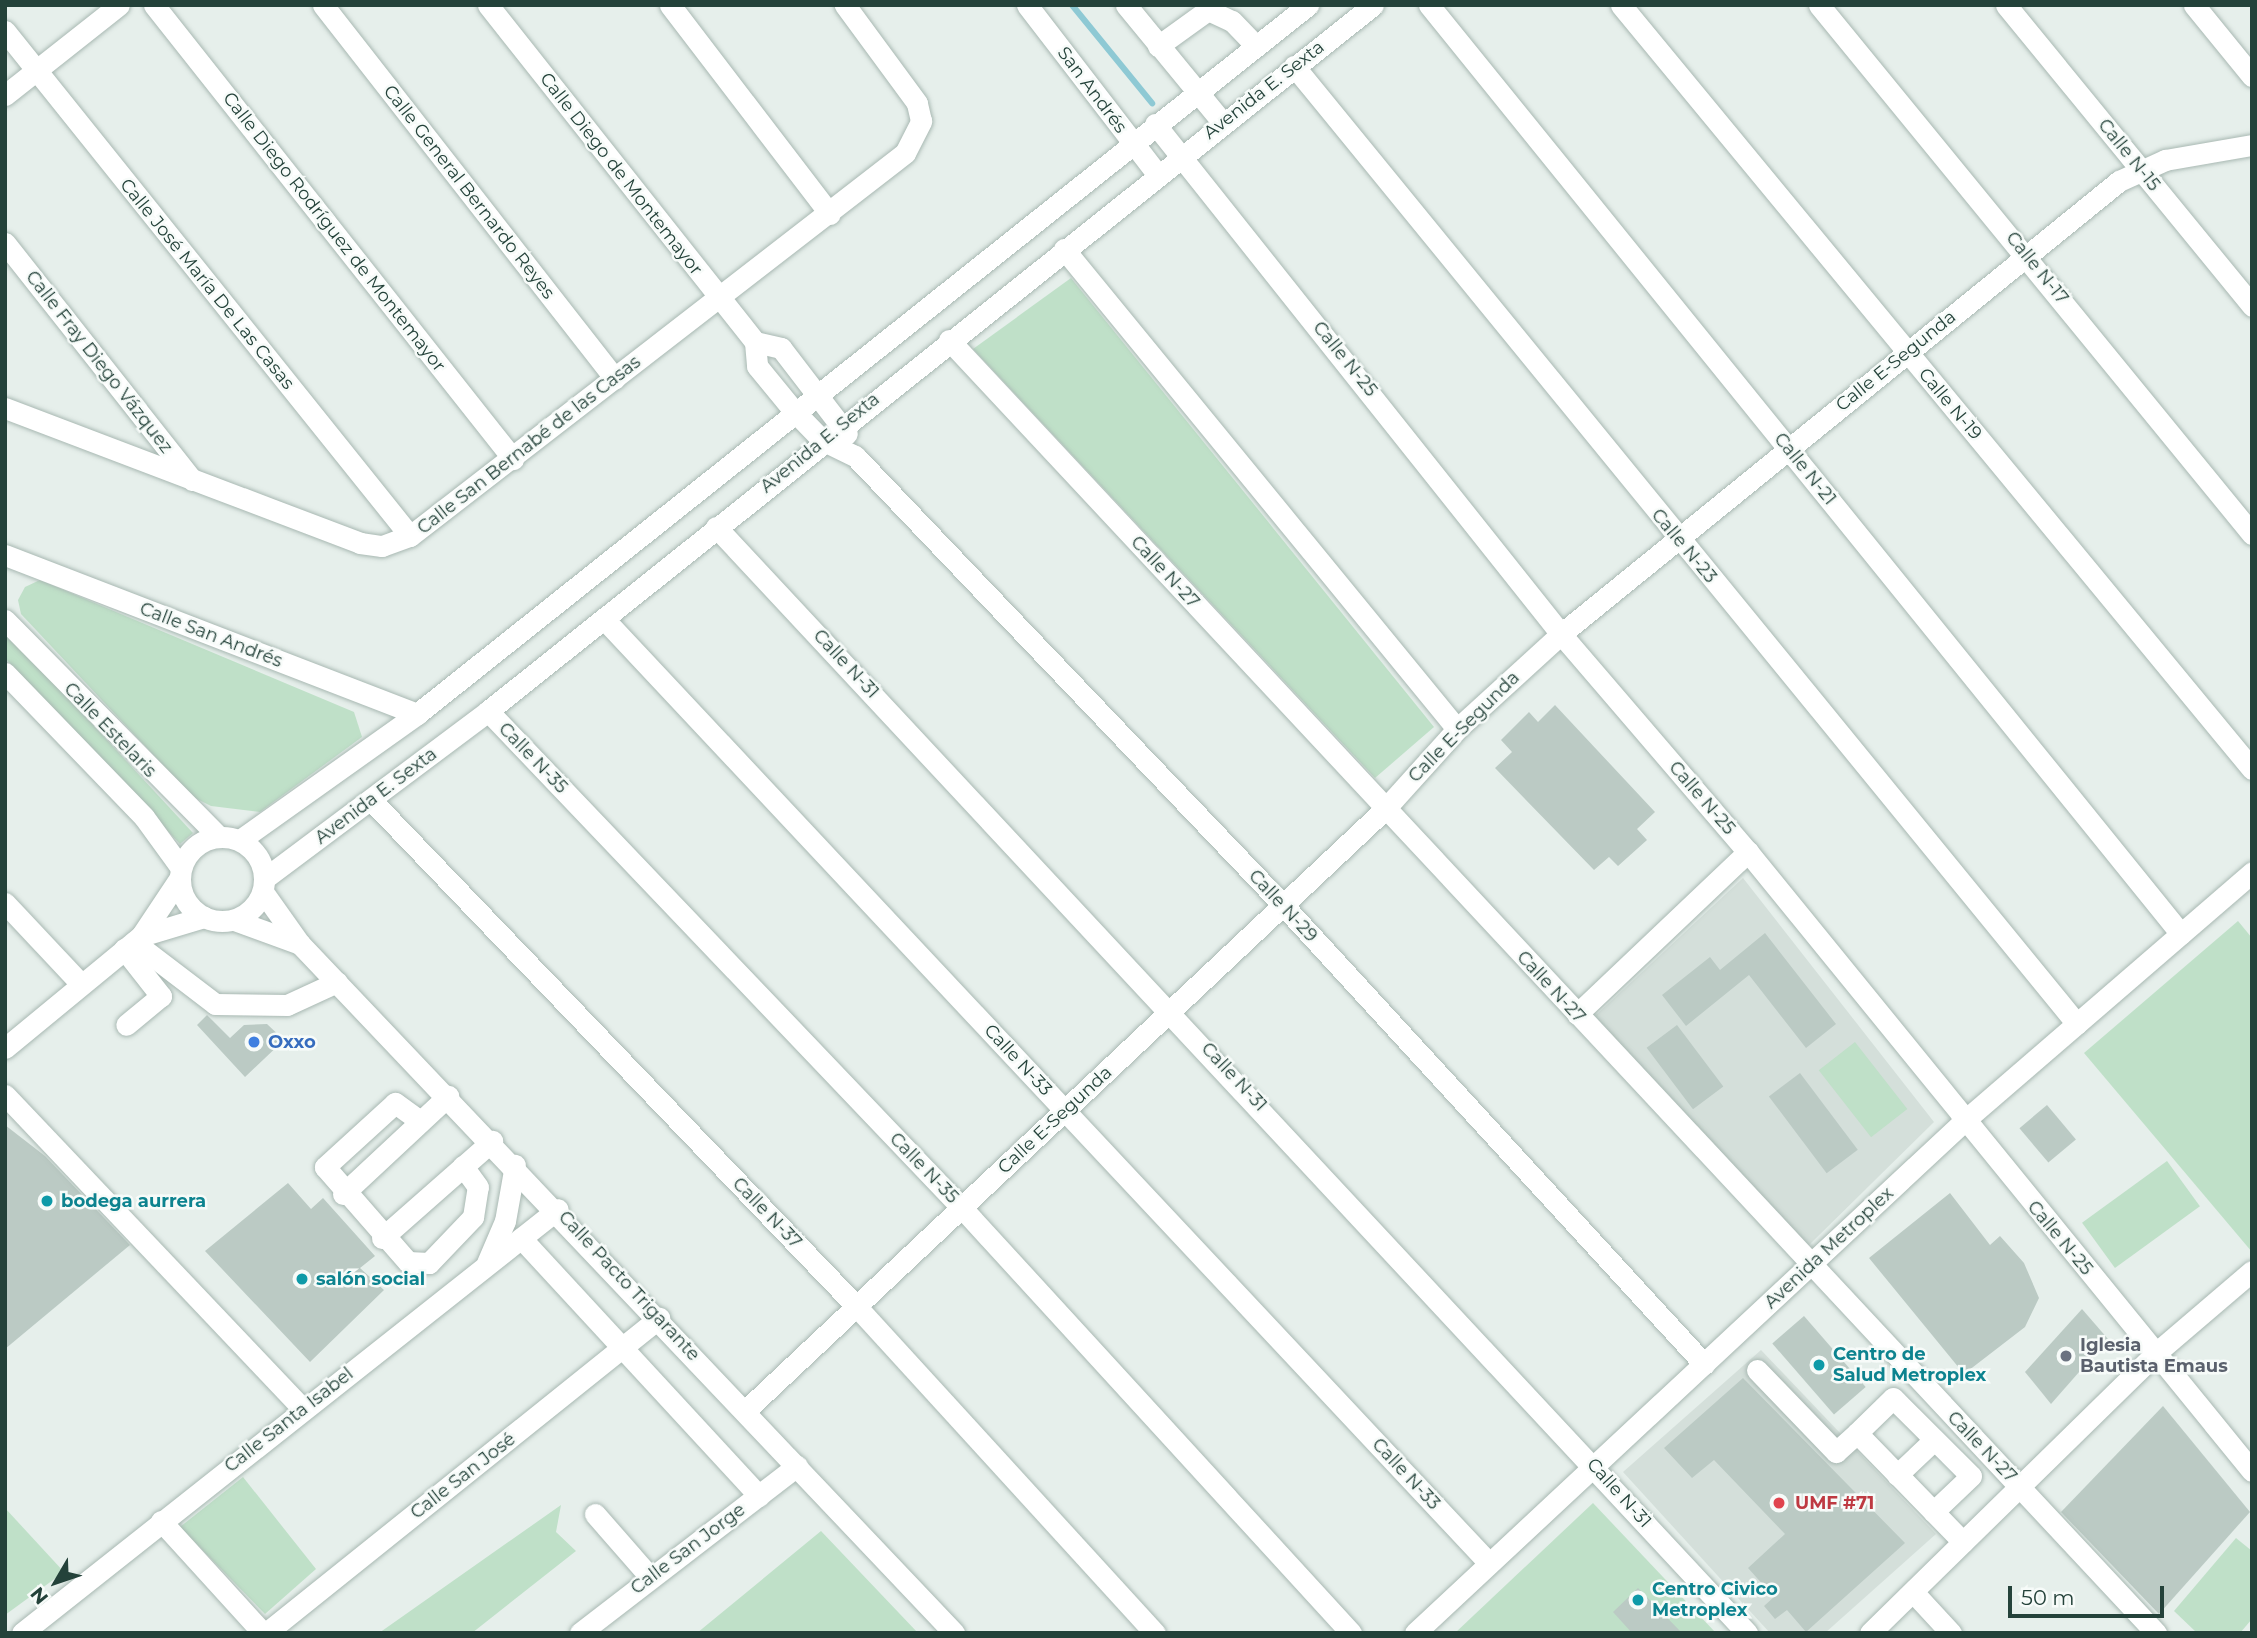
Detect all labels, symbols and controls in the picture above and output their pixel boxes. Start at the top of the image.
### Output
street label: Avenida E. Sexta [1199,36,1329,144]
street label: San Andrés [1053,43,1131,137]
street label: Calle Diego de Montemayor [535,68,707,280]
street label: Calle General Bernardo Reyes [379,81,559,303]
street label: Calle Diego Rodríguez de Montemayor [218,88,450,376]
street label: Calle N-15 [2093,115,2165,195]
street label: Calle José María De Las Casas [115,174,299,394]
street label: Calle N-17 [2001,227,2073,309]
street label: Calle Fray Diego Vázquez [21,267,177,457]
street label: Calle E-Segunda [1832,306,1960,416]
street label: Calle N-25 [1308,317,1382,401]
street label: Calle San Bernabé de las Casas [413,351,645,539]
street label: Calle N-19 [1914,364,1986,444]
street label: Avenida E. Sexta [756,388,884,498]
street label: Calle N-21 [1769,429,1841,509]
street label: Calle N-23 [1647,505,1721,587]
street label: Calle N-27 [1126,532,1204,612]
street label: Calle San Andrés [137,598,285,672]
street label: Calle N-31 [809,625,883,703]
street label: Calle E-Segunda [1404,667,1524,787]
street label: Calle Estelaris [59,678,161,782]
street label: Calle N-35 [494,718,572,798]
street label: Avenida E. Sexta [311,743,441,849]
street label: Calle N-25 [1664,757,1740,839]
street label: Calle N-29 [1244,865,1322,947]
street label: Calle N-27 [1512,947,1590,1027]
street label: Calle N-33 [979,1020,1057,1100]
place label: Oxxo [268,1031,316,1053]
marker: Oxxo [246,1034,262,1050]
street label: Calle N-31 [1197,1038,1271,1116]
street label: Calle E-Segunda [993,1062,1117,1178]
street label: Calle N-35 [885,1128,963,1208]
street label: Calle N-37 [728,1173,806,1253]
street label: Avenida Metroplex [1760,1183,1898,1313]
place label: bodega aurrera [61,1190,206,1212]
marker: bodega aurrera [39,1193,55,1209]
street label: Calle N-25 [2023,1197,2097,1279]
street label: Calle Pacto Trigarante [554,1207,704,1365]
place label: salón social [316,1268,425,1290]
marker: salón social [294,1271,310,1287]
place label: Iglesia Bautista Emaus [2080,1335,2228,1378]
place label: Centro de Salud Metroplex [1833,1344,1986,1386]
marker: Iglesia Bautista Emaus [2058,1348,2074,1364]
marker: Centro de Salud Metroplex [1811,1357,1827,1373]
street label: Calle Santa Isabel [220,1363,358,1477]
street label: Calle N-27 [1943,1407,2021,1487]
street label: Calle San José [406,1428,520,1524]
street label: Calle N-33 [1367,1434,1445,1514]
street label: Calle N-31 [1582,1454,1656,1532]
place label: UMF #71 [1795,1492,1874,1514]
marker: UMF #71 [1769,1493,1789,1513]
street label: Calle San Jorge [627,1499,749,1599]
north arrow [21,1547,91,1617]
scale bar [2012,1572,2168,1616]
place label: Centro Civico Metroplex [1652,1579,1778,1622]
text: N [26,1582,53,1609]
text: 50 m [2021,1585,2075,1610]
marker: Centro Civico Metroplex [1630,1592,1646,1608]

